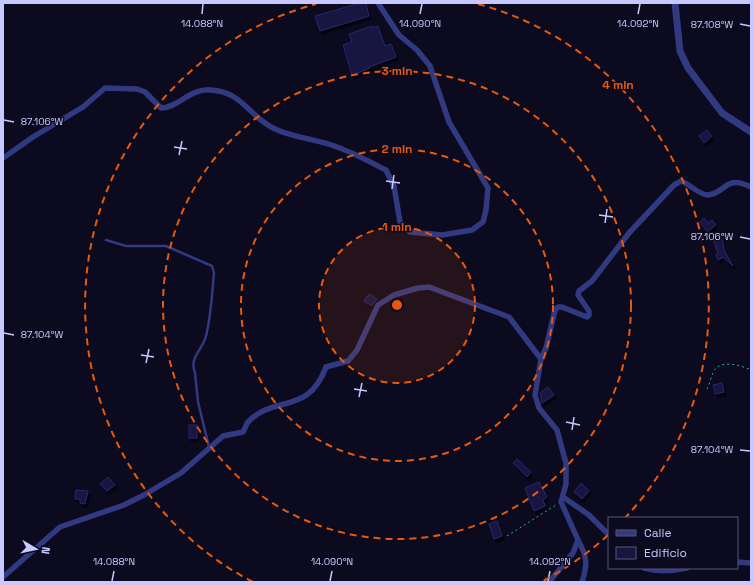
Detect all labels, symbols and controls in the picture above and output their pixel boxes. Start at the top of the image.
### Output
text: 14.088°N [181,17,223,30]
text: 14.090°N [399,17,441,30]
text: 14.092°N [617,17,659,30]
text: 87.108°W [691,18,734,31]
text: 3 min [381,63,413,79]
text: 4 min [602,77,634,93]
text: 87.106°W [21,115,63,128]
text: 2 min [381,141,413,157]
text: 1 min [382,219,412,235]
text: 87.106°W [691,230,733,243]
centre of rings [390,298,404,312]
text: 87.104°W [21,328,64,341]
text: 87.104°W [691,443,734,456]
legend [608,517,738,569]
text: Calle [644,525,672,541]
north arrow [16,529,56,569]
text: Edificio [644,545,687,561]
text: N [38,546,53,555]
text: 14.088°N [93,555,135,568]
text: 14.090°N [311,555,353,568]
text: 14.092°N [529,555,571,568]

